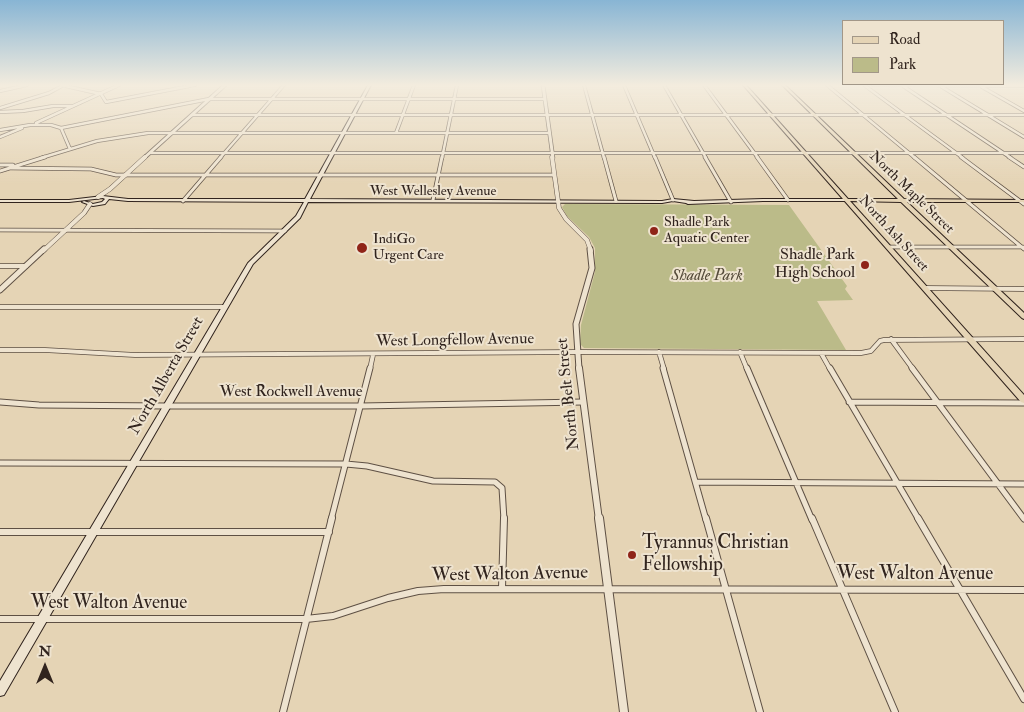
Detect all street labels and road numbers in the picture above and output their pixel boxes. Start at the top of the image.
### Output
street label: North Maple Street [865,148,957,238]
street label: West Wellesley Avenue [370,184,496,200]
street label: North Ash Street [854,192,932,276]
street label: North Alberta Street [125,314,209,438]
street label: West Longfellow Avenue [376,330,534,352]
street label: North Belt Street [554,337,584,451]
street label: West Rockwell Avenue [220,383,362,403]
street label: West Walton Avenue [432,562,588,588]
street label: West Walton Avenue [837,564,993,586]
street label: West Walton Avenue [31,593,187,615]

